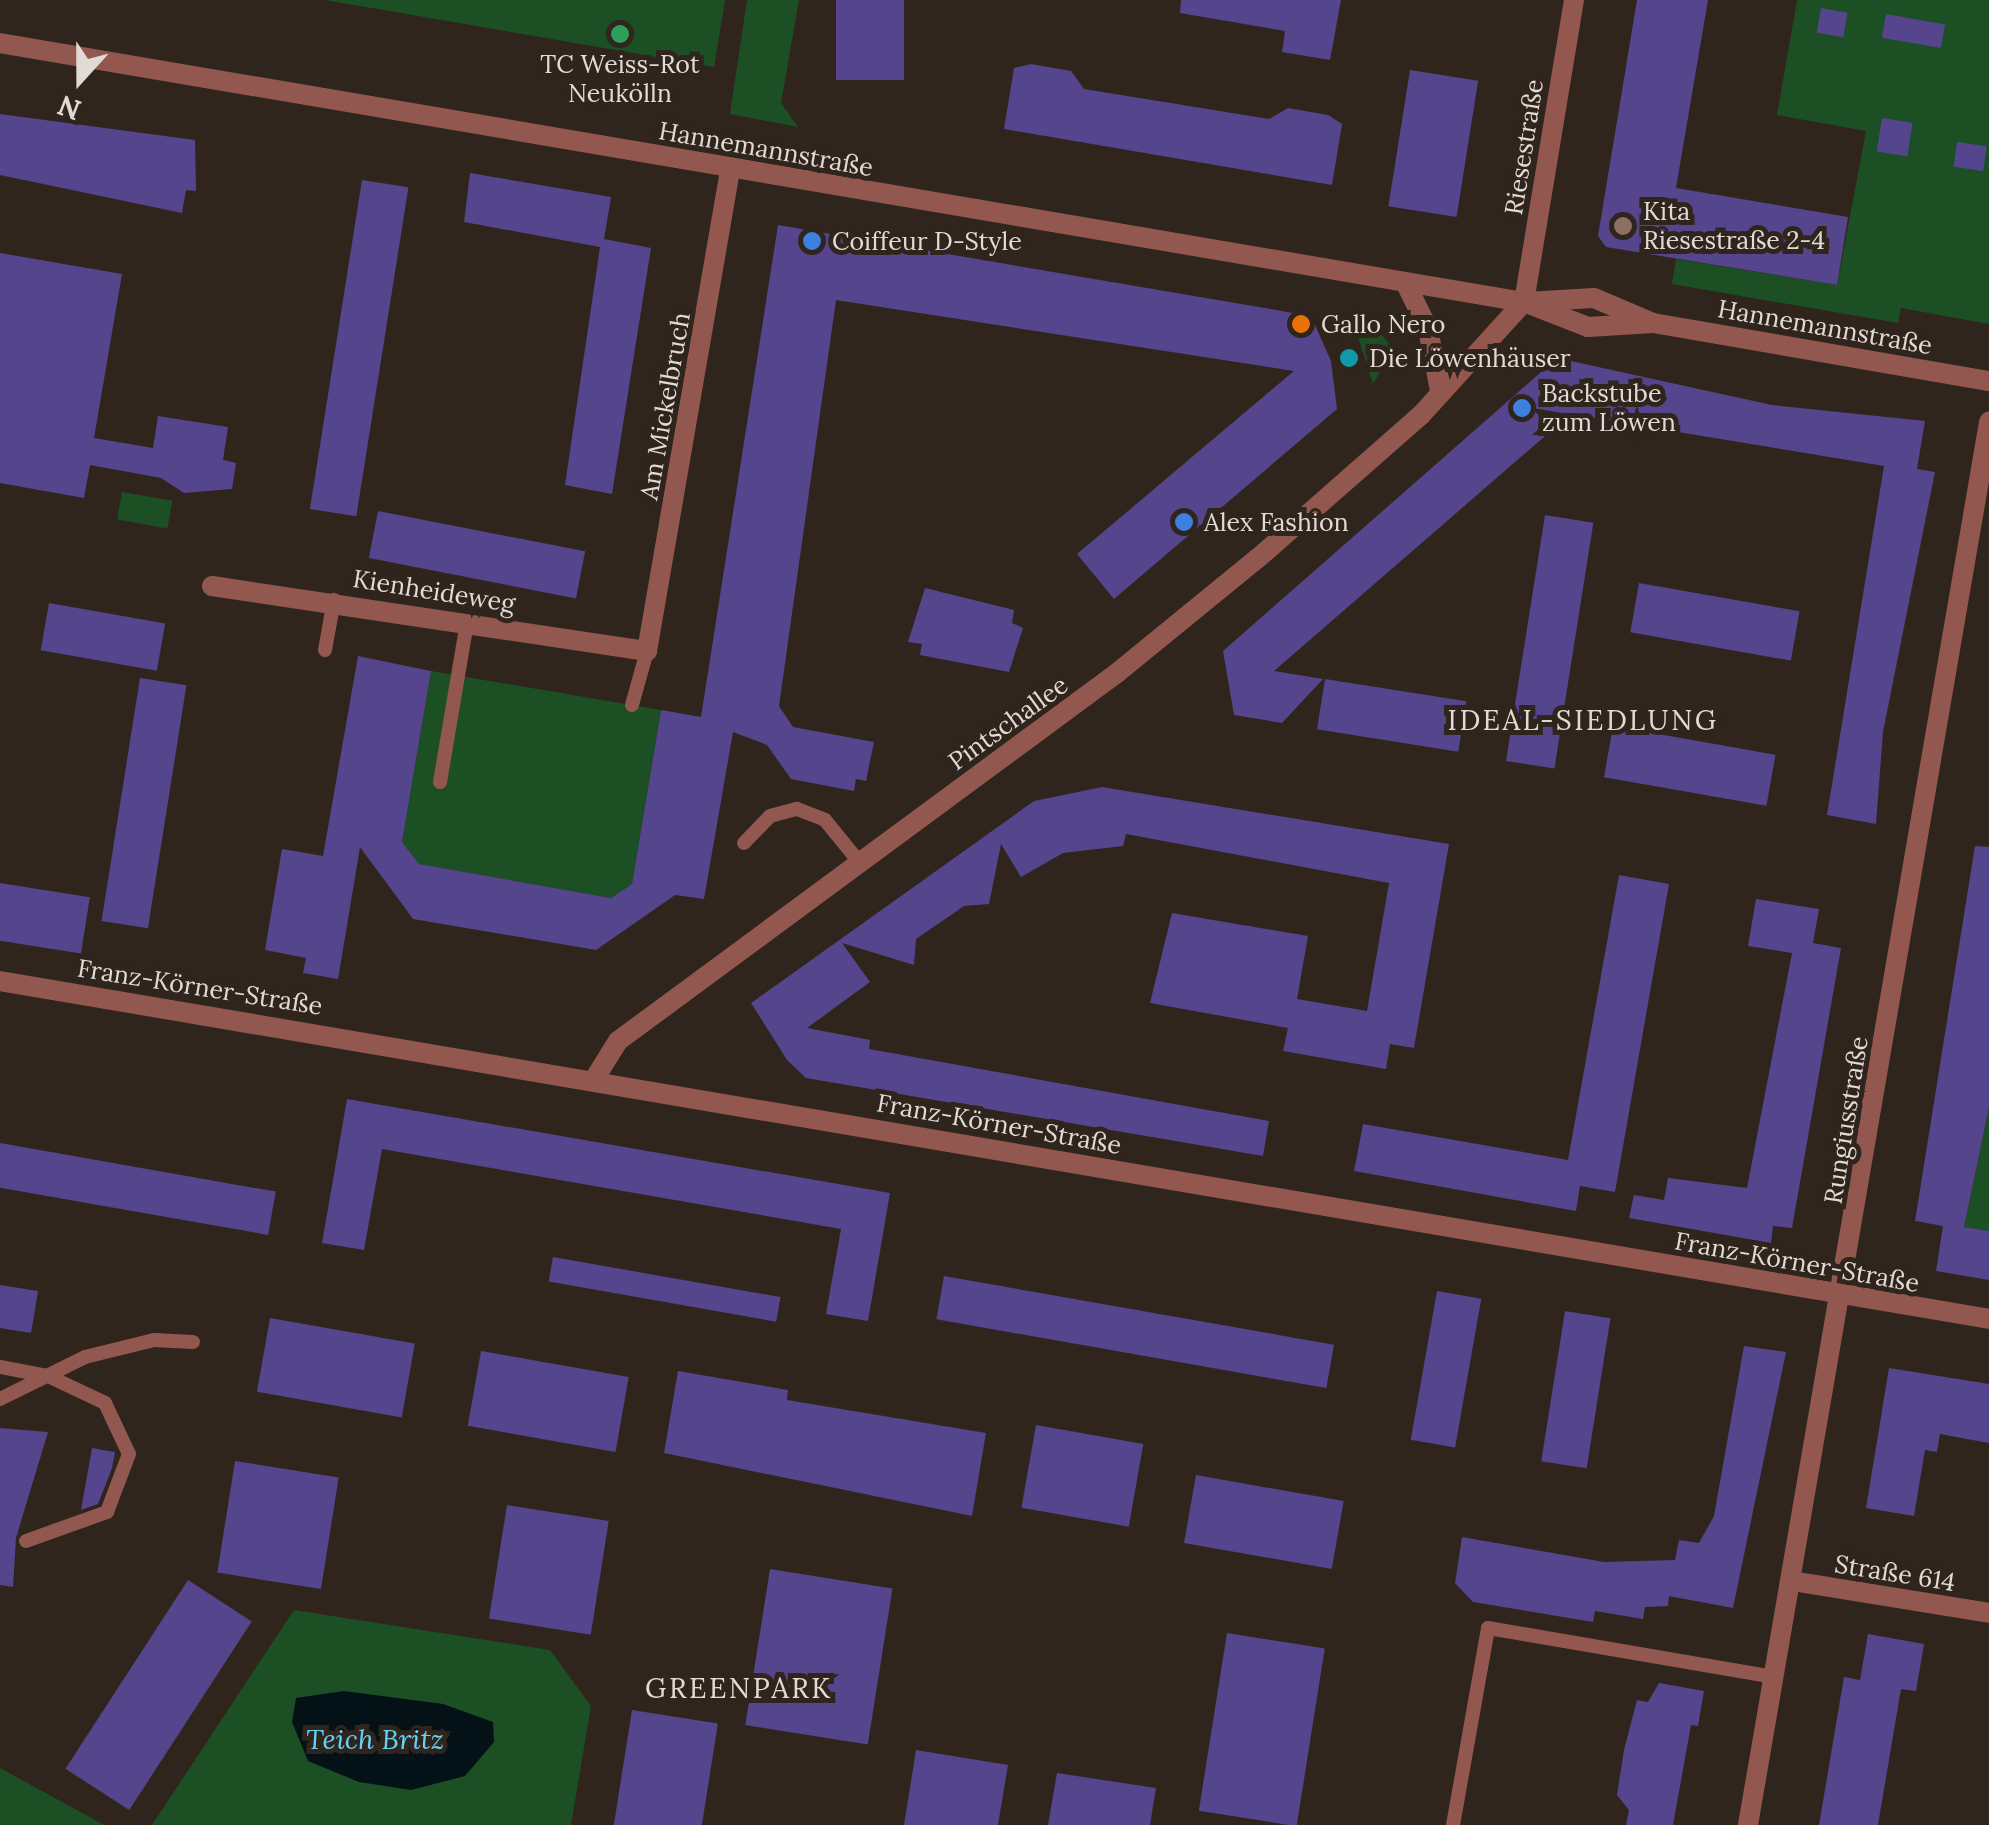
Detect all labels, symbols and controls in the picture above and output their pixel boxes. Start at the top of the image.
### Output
marker: TC Weiss-Rot Neukölln [609,23,631,45]
north arrow [30,30,130,130]
place label: TC Weiss-Rot Neukölln [540,50,700,109]
street label: Riesestraße [1498,77,1550,217]
text: N [53,87,86,129]
street label: Hannemannstraße [657,115,875,183]
place label: Kita Riesestraße 2-4 [1643,197,1825,256]
marker: Kita Riesestraße 2-4 [1612,215,1634,237]
place label: Coiffeur D-Style [832,226,1022,256]
marker: Coiffeur D-Style [801,230,823,252]
street label: Hannemannstraße [1716,293,1934,361]
place label: Gallo Nero [1321,309,1445,339]
street label: Am Mickelbruch [634,310,696,502]
marker: Gallo Nero [1290,313,1312,335]
place label: Die Löwenhäuser [1369,343,1571,373]
marker: Die Löwenhäuser [1338,347,1360,369]
place label: Backstube zum Löwen [1542,379,1676,438]
marker: Backstube zum Löwen [1511,397,1533,419]
place label: Alex Fashion [1204,507,1349,537]
marker: Alex Fashion [1173,511,1195,533]
street label: Kienheideweg [351,563,517,619]
street label: Pintschallee [943,670,1073,776]
district label: IDEAL-SIEDLUNG [1448,703,1718,737]
street label: Franz-Körner-Straße [75,953,325,1021]
street label: Rungiusstraße [1818,1034,1874,1206]
street label: Franz-Körner-Straße [874,1088,1124,1160]
street label: Franz-Körner-Straße [1672,1226,1922,1298]
street label: Straße 614 [1833,1549,1957,1597]
district label: GREENPARK [645,1671,833,1705]
water label: Teich Britz [306,1722,444,1756]

